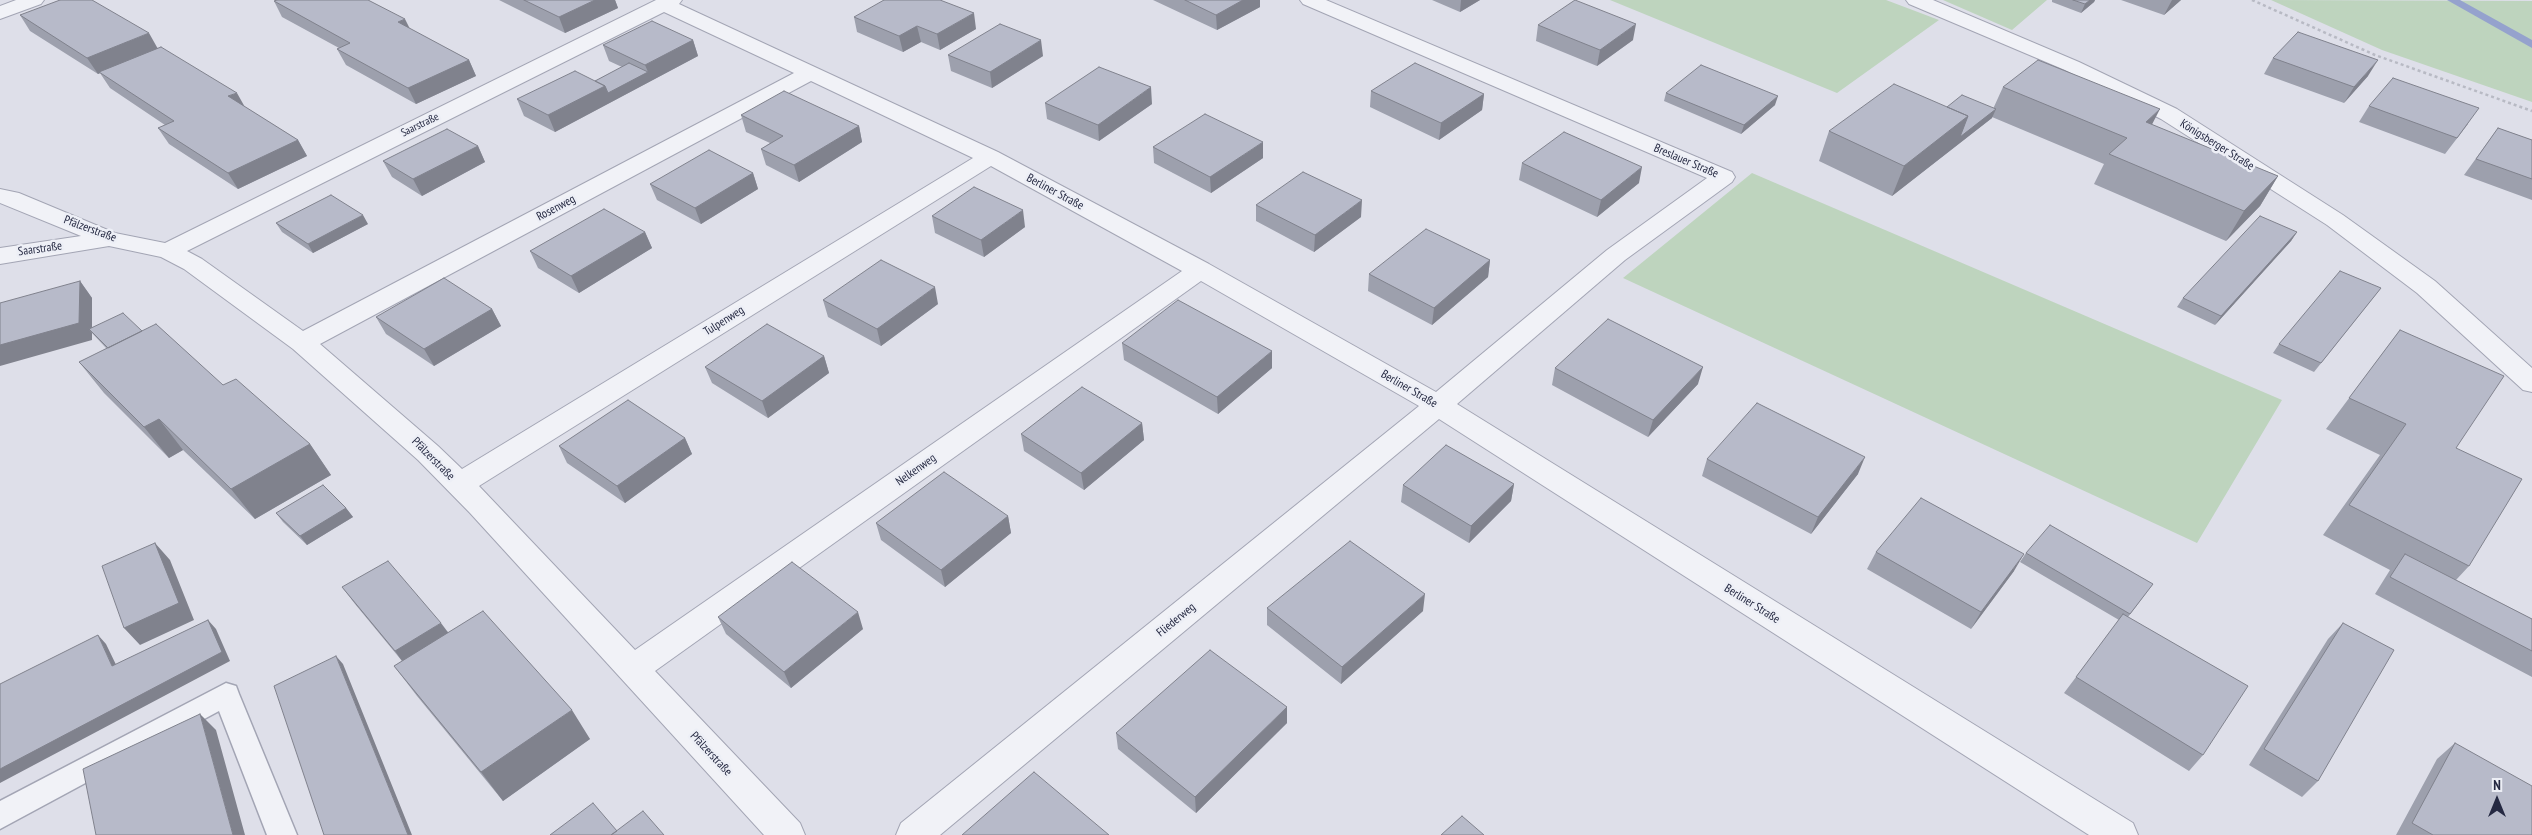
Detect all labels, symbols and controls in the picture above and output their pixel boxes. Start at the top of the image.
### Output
street label: Saarstraße [399,110,441,140]
street label: Königsberger Straße [2177,117,2257,173]
street label: Breslauer Straße [1651,141,1721,181]
street label: Berliner Straße [1024,171,1086,213]
street label: Rosenweg [534,192,578,224]
street label: Pfälzerstraße [62,213,118,245]
street label: Saarstraße [17,239,63,259]
street label: Tulpenweg [701,303,747,339]
street label: Berliner Straße [1378,367,1440,411]
street label: Pfälzerstraße [409,435,457,483]
street label: Nelkenweg [893,451,939,489]
street label: Berliner Straße [1722,581,1782,627]
street label: Fliederweg [1154,600,1198,640]
street label: Pfälzerstraße [687,729,735,779]
north arrow [2472,775,2522,825]
text: N [2493,776,2501,794]

